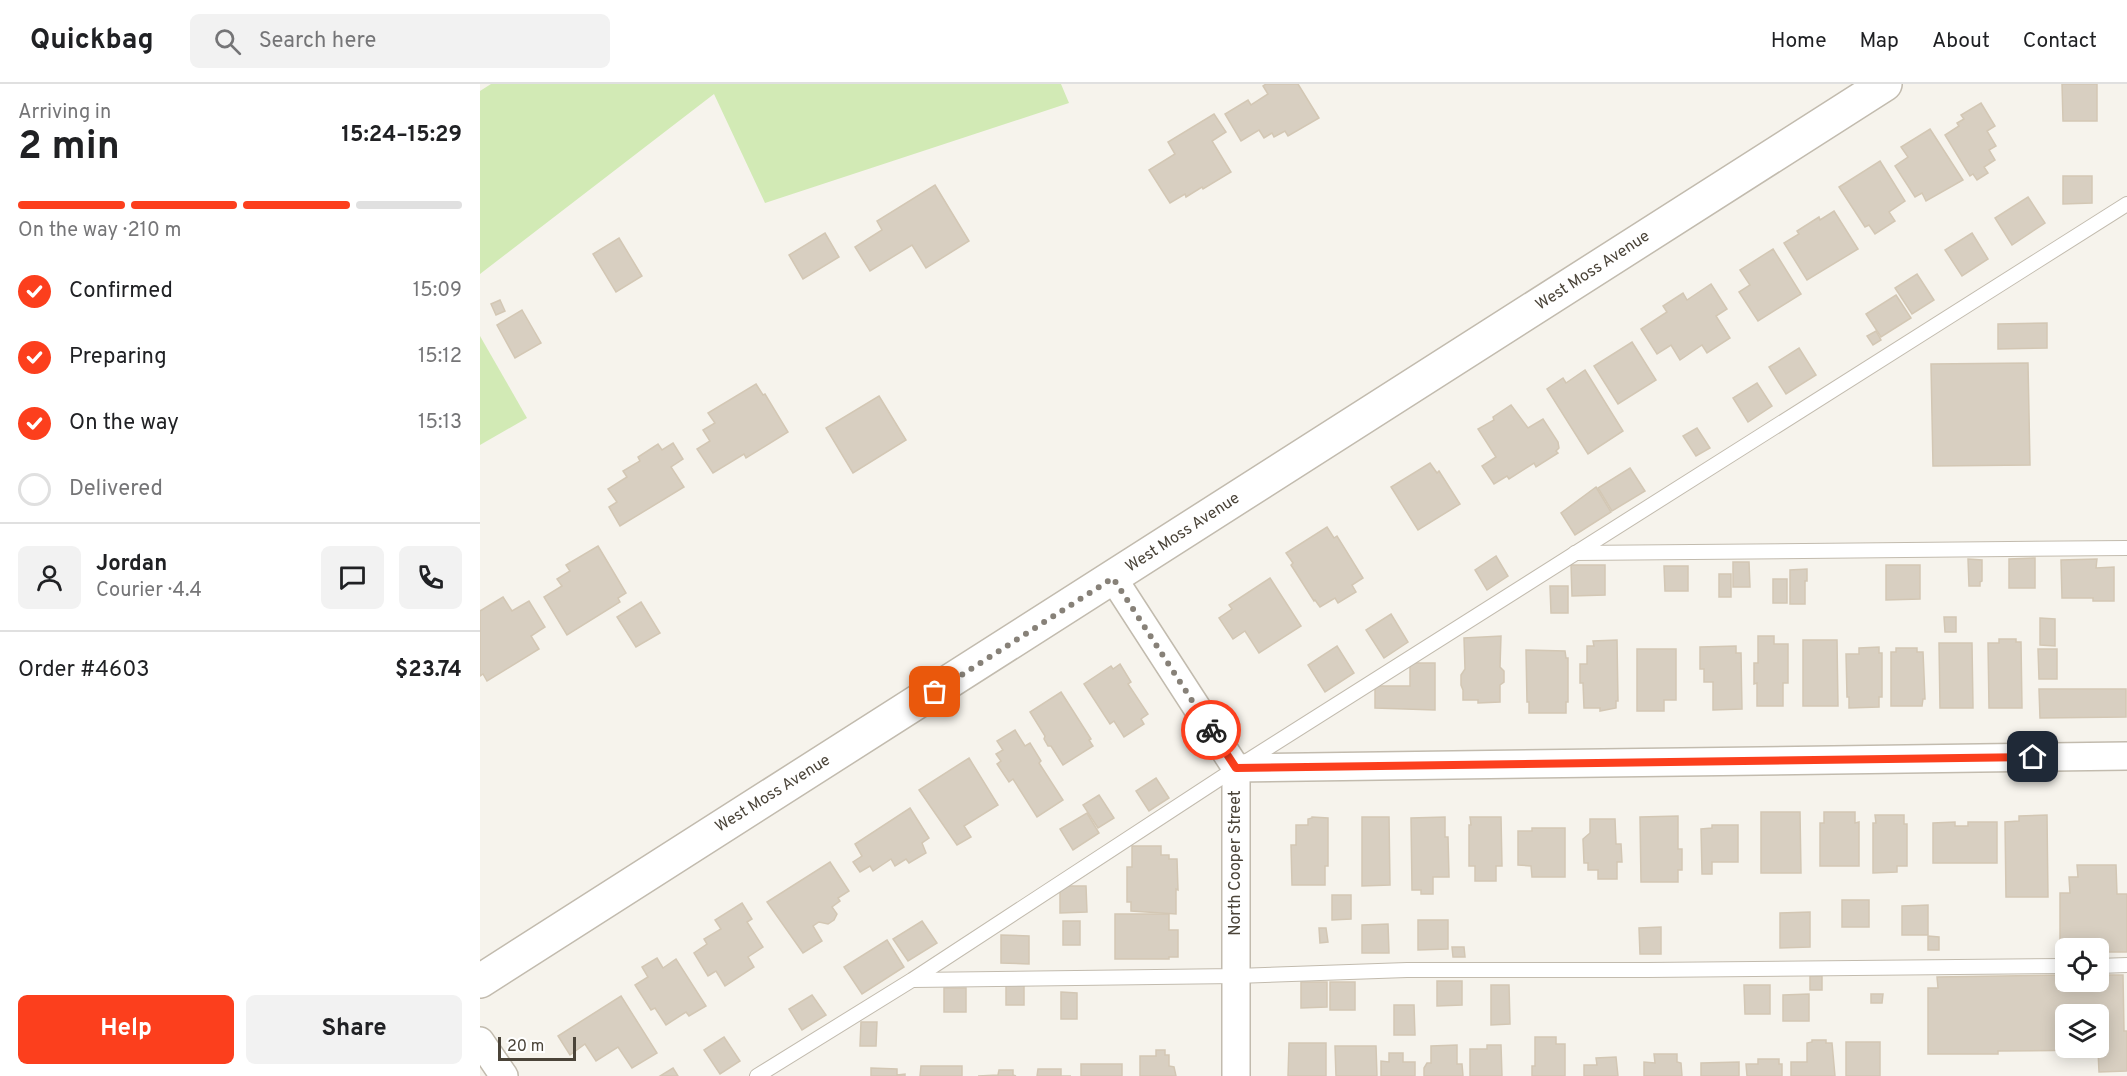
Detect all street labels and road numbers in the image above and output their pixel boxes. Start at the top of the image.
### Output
street label: West Moss Avenue [1532,227,1654,315]
street label: West Moss Avenue [1122,489,1244,577]
street label: West Moss Avenue [712,751,834,837]
street label: North Cooper Street [1226,790,1246,936]

